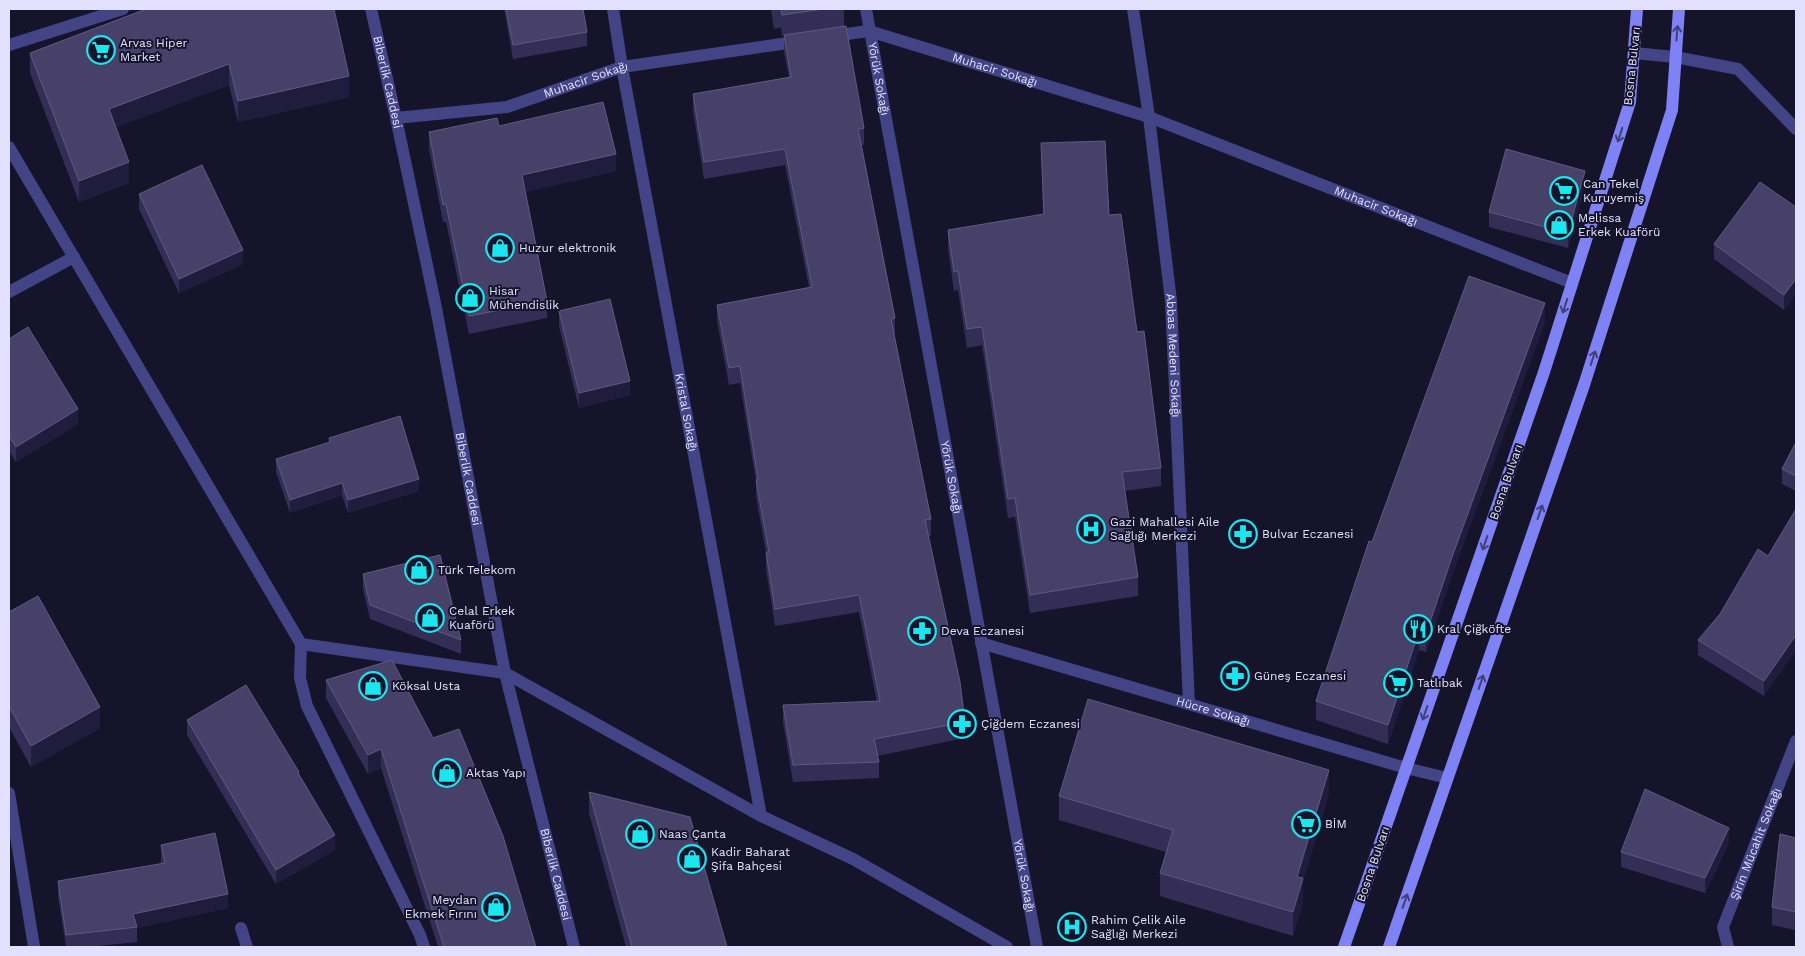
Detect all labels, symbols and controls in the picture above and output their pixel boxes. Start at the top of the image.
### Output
one-way arrow [1672,25,1682,41]
street label: Bosna Bulvarı [1621,26,1643,106]
street label: Biberlik Caddesi [370,34,405,130]
supermarket icon: Arvas Hiper Market [86,35,116,65]
place label: Arvas Hiper Market [120,36,188,64]
street label: Yörük Sokağı [865,41,892,117]
street label: Muhacir Sokağı [951,50,1039,89]
street label: Muhacir Sokağı [542,59,629,101]
one-way arrow [1614,126,1624,142]
supermarket icon: Can Tekel Kuruyemiş [1549,176,1579,206]
place label: Can Tekel Kuruyemiş [1583,177,1644,205]
street label: Muhacir Sokağı [1332,183,1420,229]
shop icon: Melissa Erkek Kuaförü [1544,210,1574,240]
place label: Melissa Erkek Kuaförü [1578,211,1660,239]
shop icon: Huzur elektronik [485,233,515,263]
place label: Huzur elektronik [519,241,617,255]
shop icon: Hisar Mühendislik [455,283,485,313]
place label: Hisar Mühendislik [489,284,559,312]
street label: Abbas Medeni Sokağı [1163,292,1183,418]
one-way arrow [1560,298,1569,313]
one-way arrow [1589,351,1598,366]
street label: Kristal Sokağı [672,372,700,453]
street label: Biberlik Caddesi [453,431,484,527]
street label: Yörük Sokağı [938,440,965,515]
street label: Bosna Bulvarı [1487,442,1525,522]
one-way arrow [1536,504,1545,520]
hospital icon: Gazi Mahallesi Aile Sağlığı Merkezi [1076,514,1106,544]
place label: Gazi Mahallesi Aile Sağlığı Merkezi [1110,515,1220,543]
pharmacy icon: Bulvar Eczanesi [1228,519,1258,549]
place label: Bulvar Eczanesi [1262,527,1353,541]
one-way arrow [1479,535,1489,551]
shop icon: Türk Telekom [404,555,434,585]
place label: Türk Telekom [438,563,516,577]
shop icon: Celal Erkek Kuaförü [415,603,445,633]
place label: Celal Erkek Kuaförü [449,604,515,632]
restaurant icon: Kral Çiğköfte [1403,614,1433,644]
pharmacy icon: Deva Eczanesi [907,616,937,646]
place label: Kral Çiğköfte [1437,622,1511,636]
place label: Deva Eczanesi [941,624,1024,638]
pharmacy icon: Güneş Eczanesi [1220,661,1250,691]
supermarket icon: Tatlıbak [1383,668,1413,698]
place label: Güneş Eczanesi [1254,669,1346,683]
shop icon: Köksal Usta [358,671,388,701]
one-way arrow [1477,674,1486,690]
place label: Tatlıbak [1417,676,1463,690]
place label: Köksal Usta [392,679,460,693]
street label: Hücre Sokağı [1174,694,1252,729]
one-way arrow [1420,705,1429,720]
pharmacy icon: Çiğdem Eczanesi [947,709,977,739]
place label: Çiğdem Eczanesi [981,717,1080,731]
shop icon: Aktas Yapı [432,758,462,788]
place label: Aktas Yapı [466,766,526,780]
street label: Şirin Mücahit Sokağı [1727,786,1784,902]
supermarket icon: BİM [1291,809,1321,839]
place label: BİM [1325,817,1347,831]
shop icon: Naas Çanta [625,819,655,849]
street label: Bosna Bulvarı [1354,824,1392,904]
street label: Biberlik Caddesi [537,827,574,922]
place label: Naas Çanta [659,827,726,841]
street label: Yörük Sokağı [1010,838,1038,913]
shop icon: Kadir Baharat Şifa Bahçesi [677,844,707,874]
place label: Kadir Baharat Şifa Bahçesi [711,845,790,873]
shop icon: Meydan Ekmek Fırını [481,892,511,922]
place label: Meydan Ekmek Fırını [405,893,477,921]
one-way arrow [1401,894,1410,909]
hospital icon: Rahim Çelik Aile Sağlığı Merkezi [1057,912,1087,942]
place label: Rahim Çelik Aile Sağlığı Merkezi [1091,913,1186,941]

